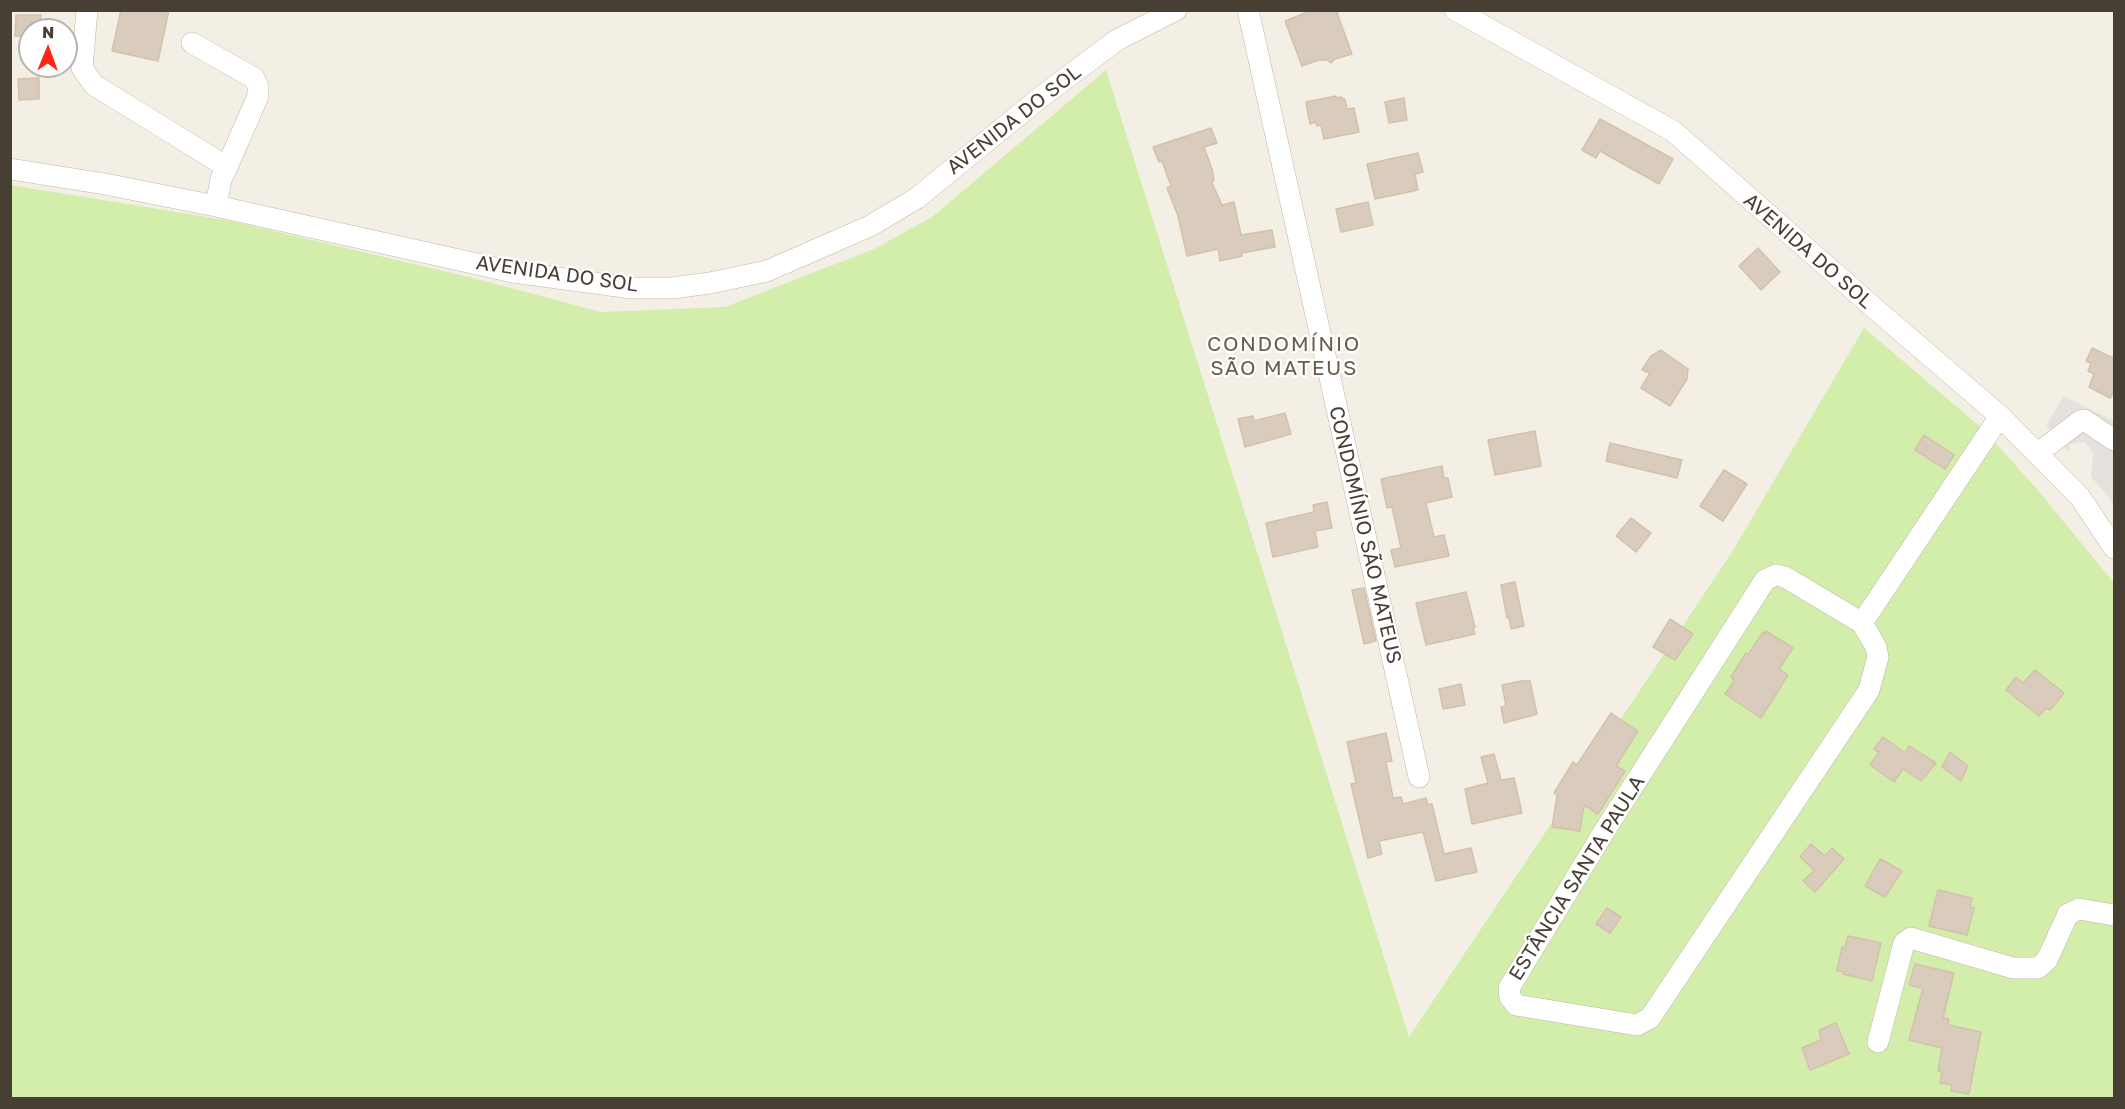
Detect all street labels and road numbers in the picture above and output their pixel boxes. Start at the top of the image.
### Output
street label: AVENIDA DO SOL [942,60,1086,180]
street label: AVENIDA DO SOL [1738,188,1878,314]
street label: AVENIDA DO SOL [474,251,640,297]
street label: CONDOMÍNIO SÃO MATEUS [1324,404,1406,666]
street label: ESTÂNCIA SANTA PAULA [1504,771,1650,985]

